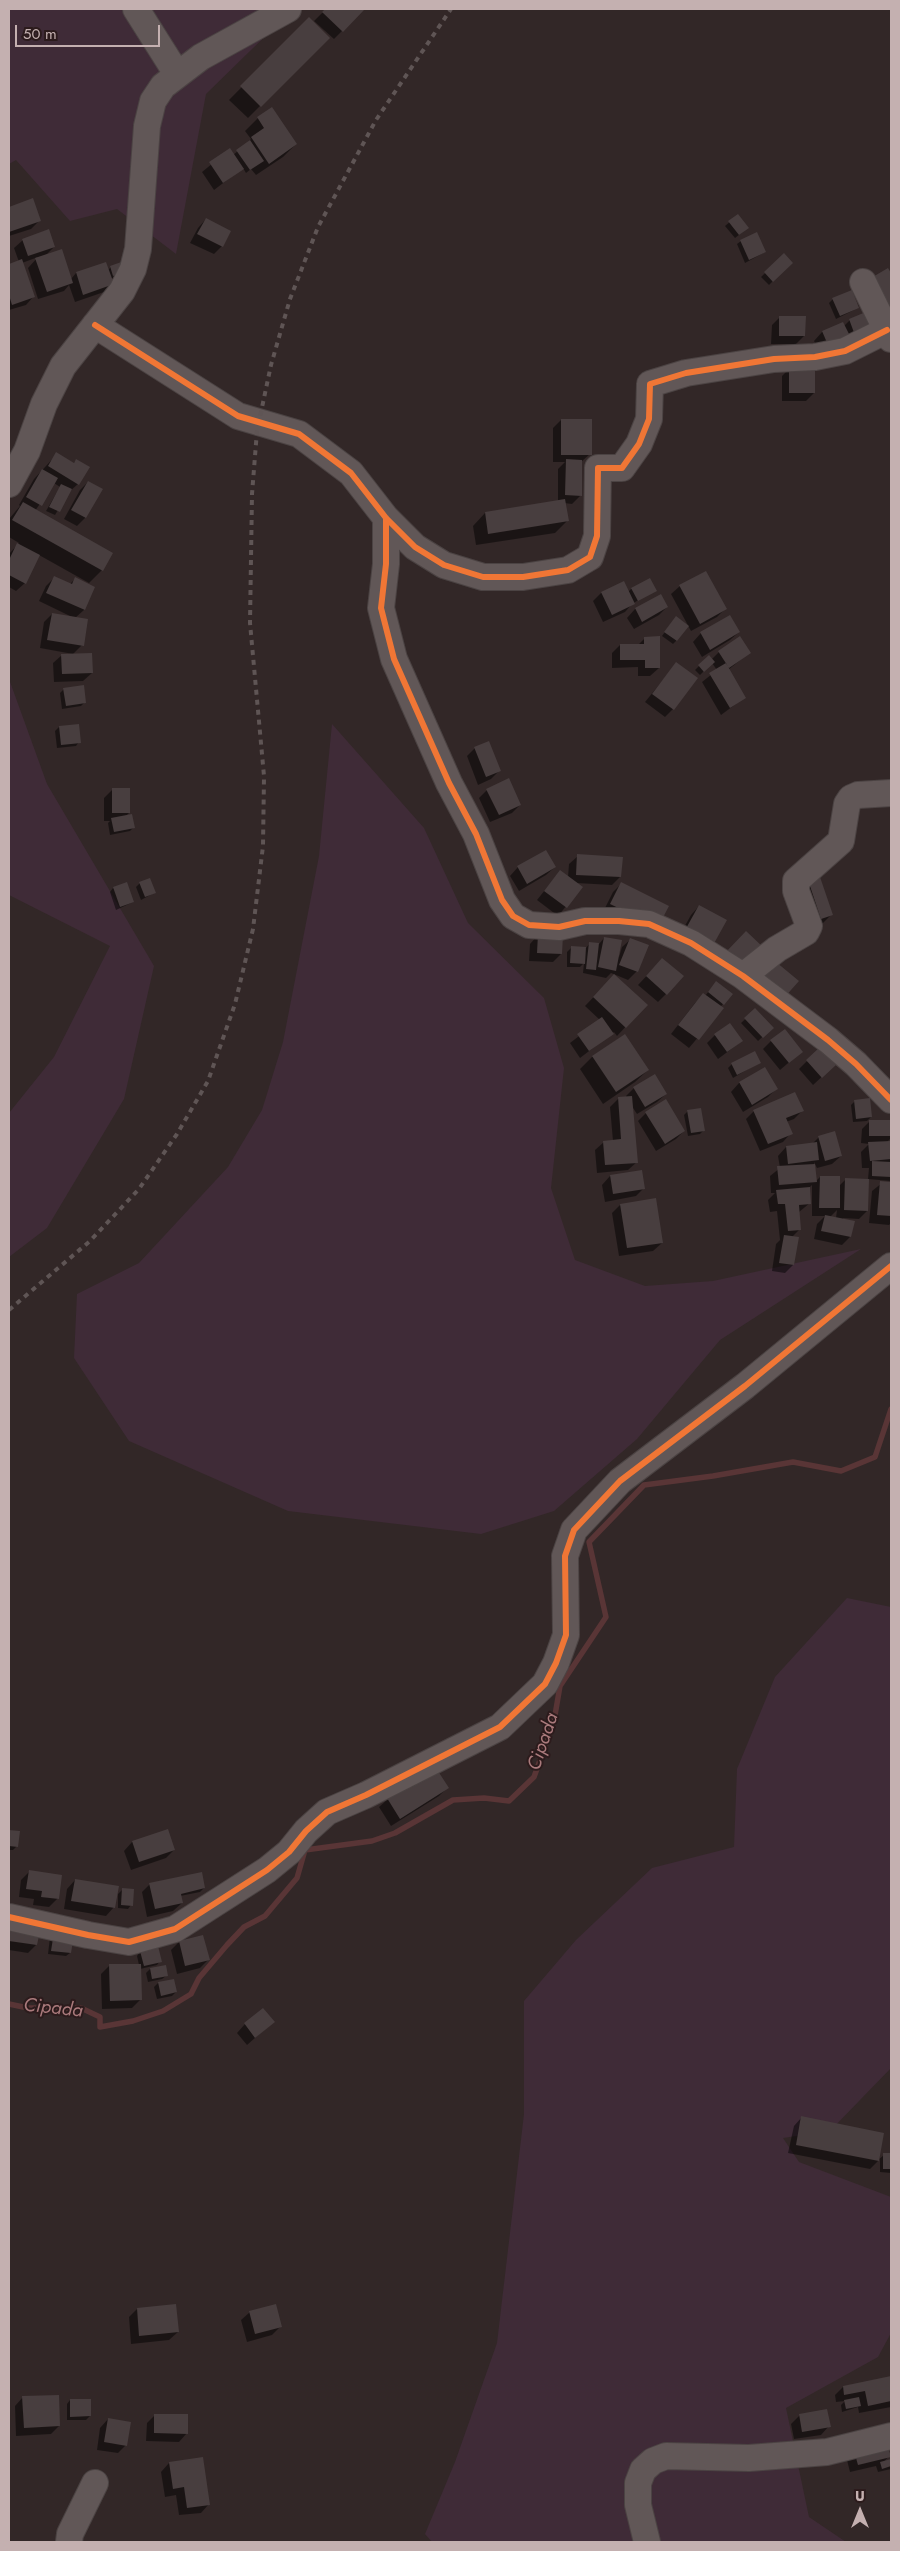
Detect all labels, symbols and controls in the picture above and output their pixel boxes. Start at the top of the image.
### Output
scale bar [18,15,162,47]
text: 50 m [23,23,57,45]
water label: Cipada [524,1710,564,1774]
water label: Cipada [22,1995,84,2023]
north arrow [835,2486,885,2536]
text: U [855,2486,865,2506]

